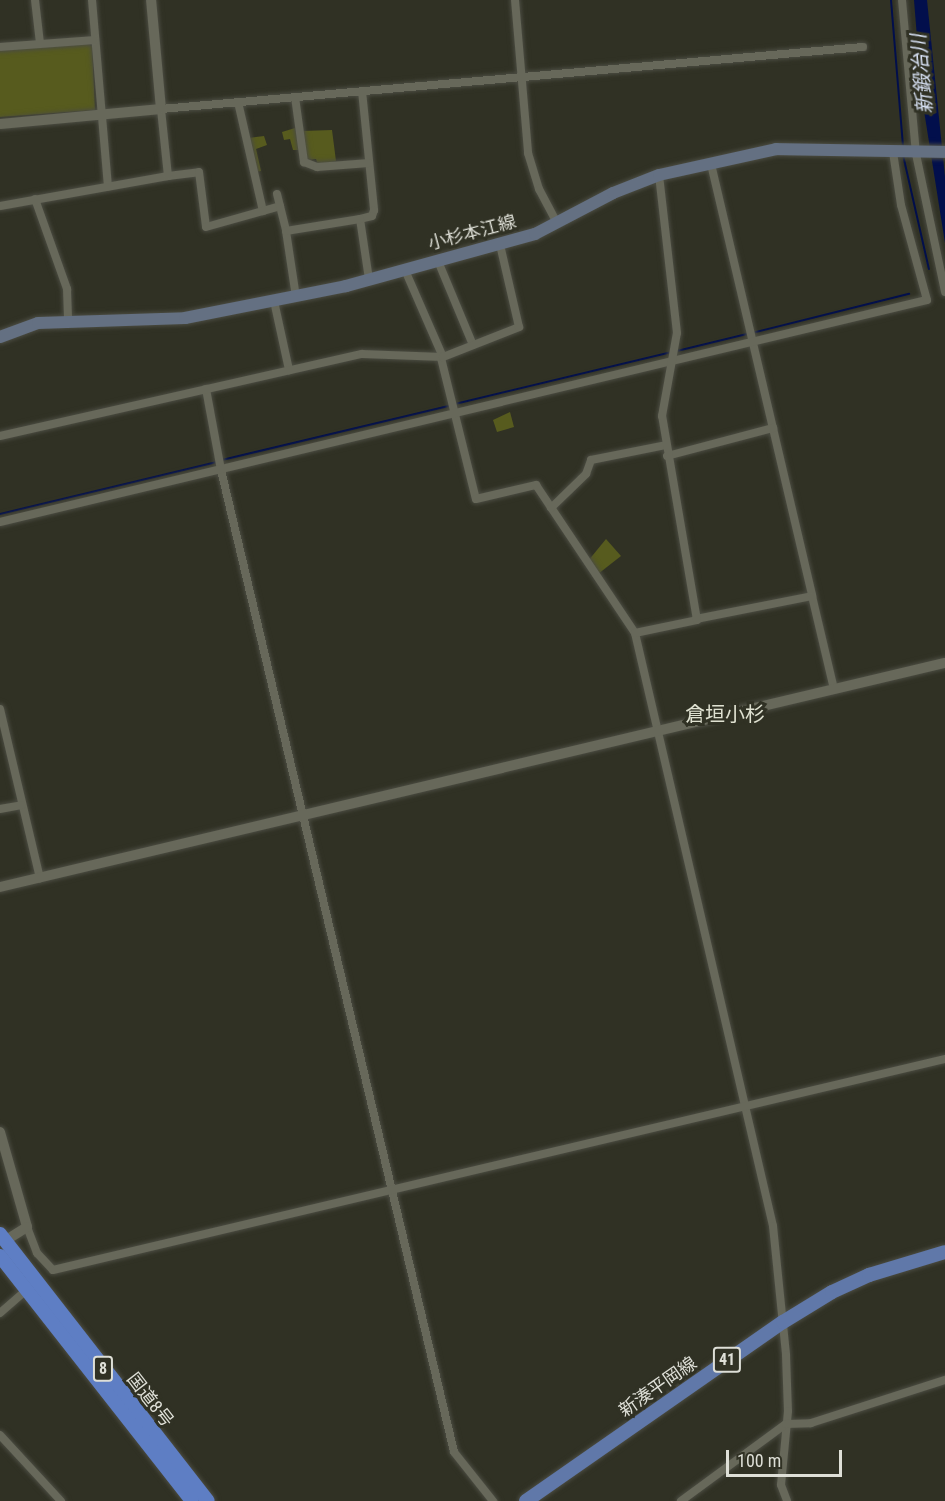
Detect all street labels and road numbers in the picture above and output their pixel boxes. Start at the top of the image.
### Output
street label: 小杉本江線 [426,211,518,255]
road number: 41 [712,1347,742,1373]
street label: 新湊平岡線 [615,1352,701,1422]
road number: 8 [92,1356,114,1382]
street label: 国道8号 [122,1369,178,1431]

